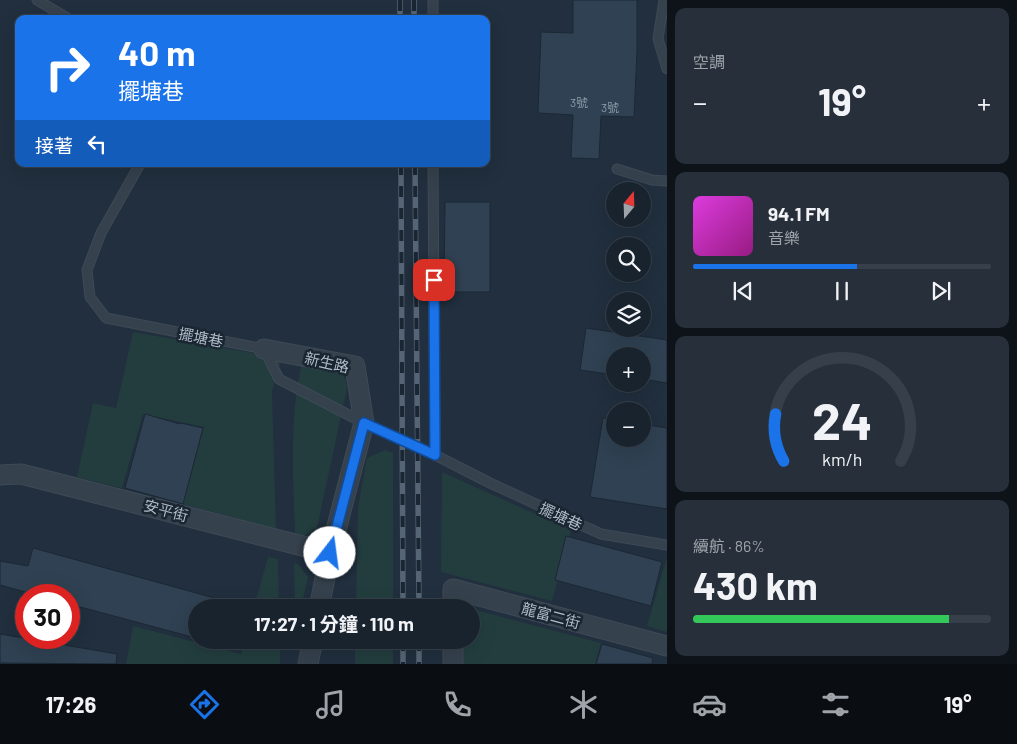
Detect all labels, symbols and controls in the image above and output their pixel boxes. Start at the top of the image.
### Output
text: 40 m [118,31,195,73]
icon: right [35,35,100,100]
text: 空調 [693,52,725,71]
text: 擺塘巷 [118,77,184,103]
text: 19° [818,78,866,124]
text: − [693,85,707,119]
text: + [977,85,991,119]
house number: 3號 [570,95,588,109]
house number: 3號 [601,100,619,114]
icon: left [83,130,111,158]
text: 接著 [35,134,73,157]
north arrow [606,182,651,228]
map controls [606,182,651,447]
text: 94.1 FM [768,202,829,225]
text: 音樂 [768,228,800,247]
button: search [606,237,651,282]
pin [413,259,455,301]
icon: arrive [420,266,448,294]
icon: previous [729,277,757,305]
icon: pause [828,277,856,305]
icon: next [927,277,955,305]
button: layers [606,292,651,337]
street label: 擺塘巷 [177,324,225,350]
button: + [606,347,651,392]
street label: 新生路 [303,348,351,376]
text: 24 [812,388,872,450]
button: − [606,402,651,447]
text: km/h [822,448,862,470]
street label: 安平街 [142,495,190,525]
street label: 擺塘巷 [537,498,585,534]
position arrow [303,526,355,578]
text: 續航 · 86% [693,536,765,555]
text: 430 km [693,562,818,608]
speed limit sign: 30 [15,584,80,649]
street label: 龍富二街 [520,599,582,631]
text: 17:27 · 1 分鐘 · 110 m [254,612,414,635]
icon: directions [187,687,222,722]
icon: music [313,687,348,722]
icon: phone [440,687,475,722]
icon: climate [566,687,601,722]
icon: car [692,687,727,722]
icon: filters [818,687,853,722]
text: 17:26 [46,691,96,717]
text: 19° [944,691,971,717]

